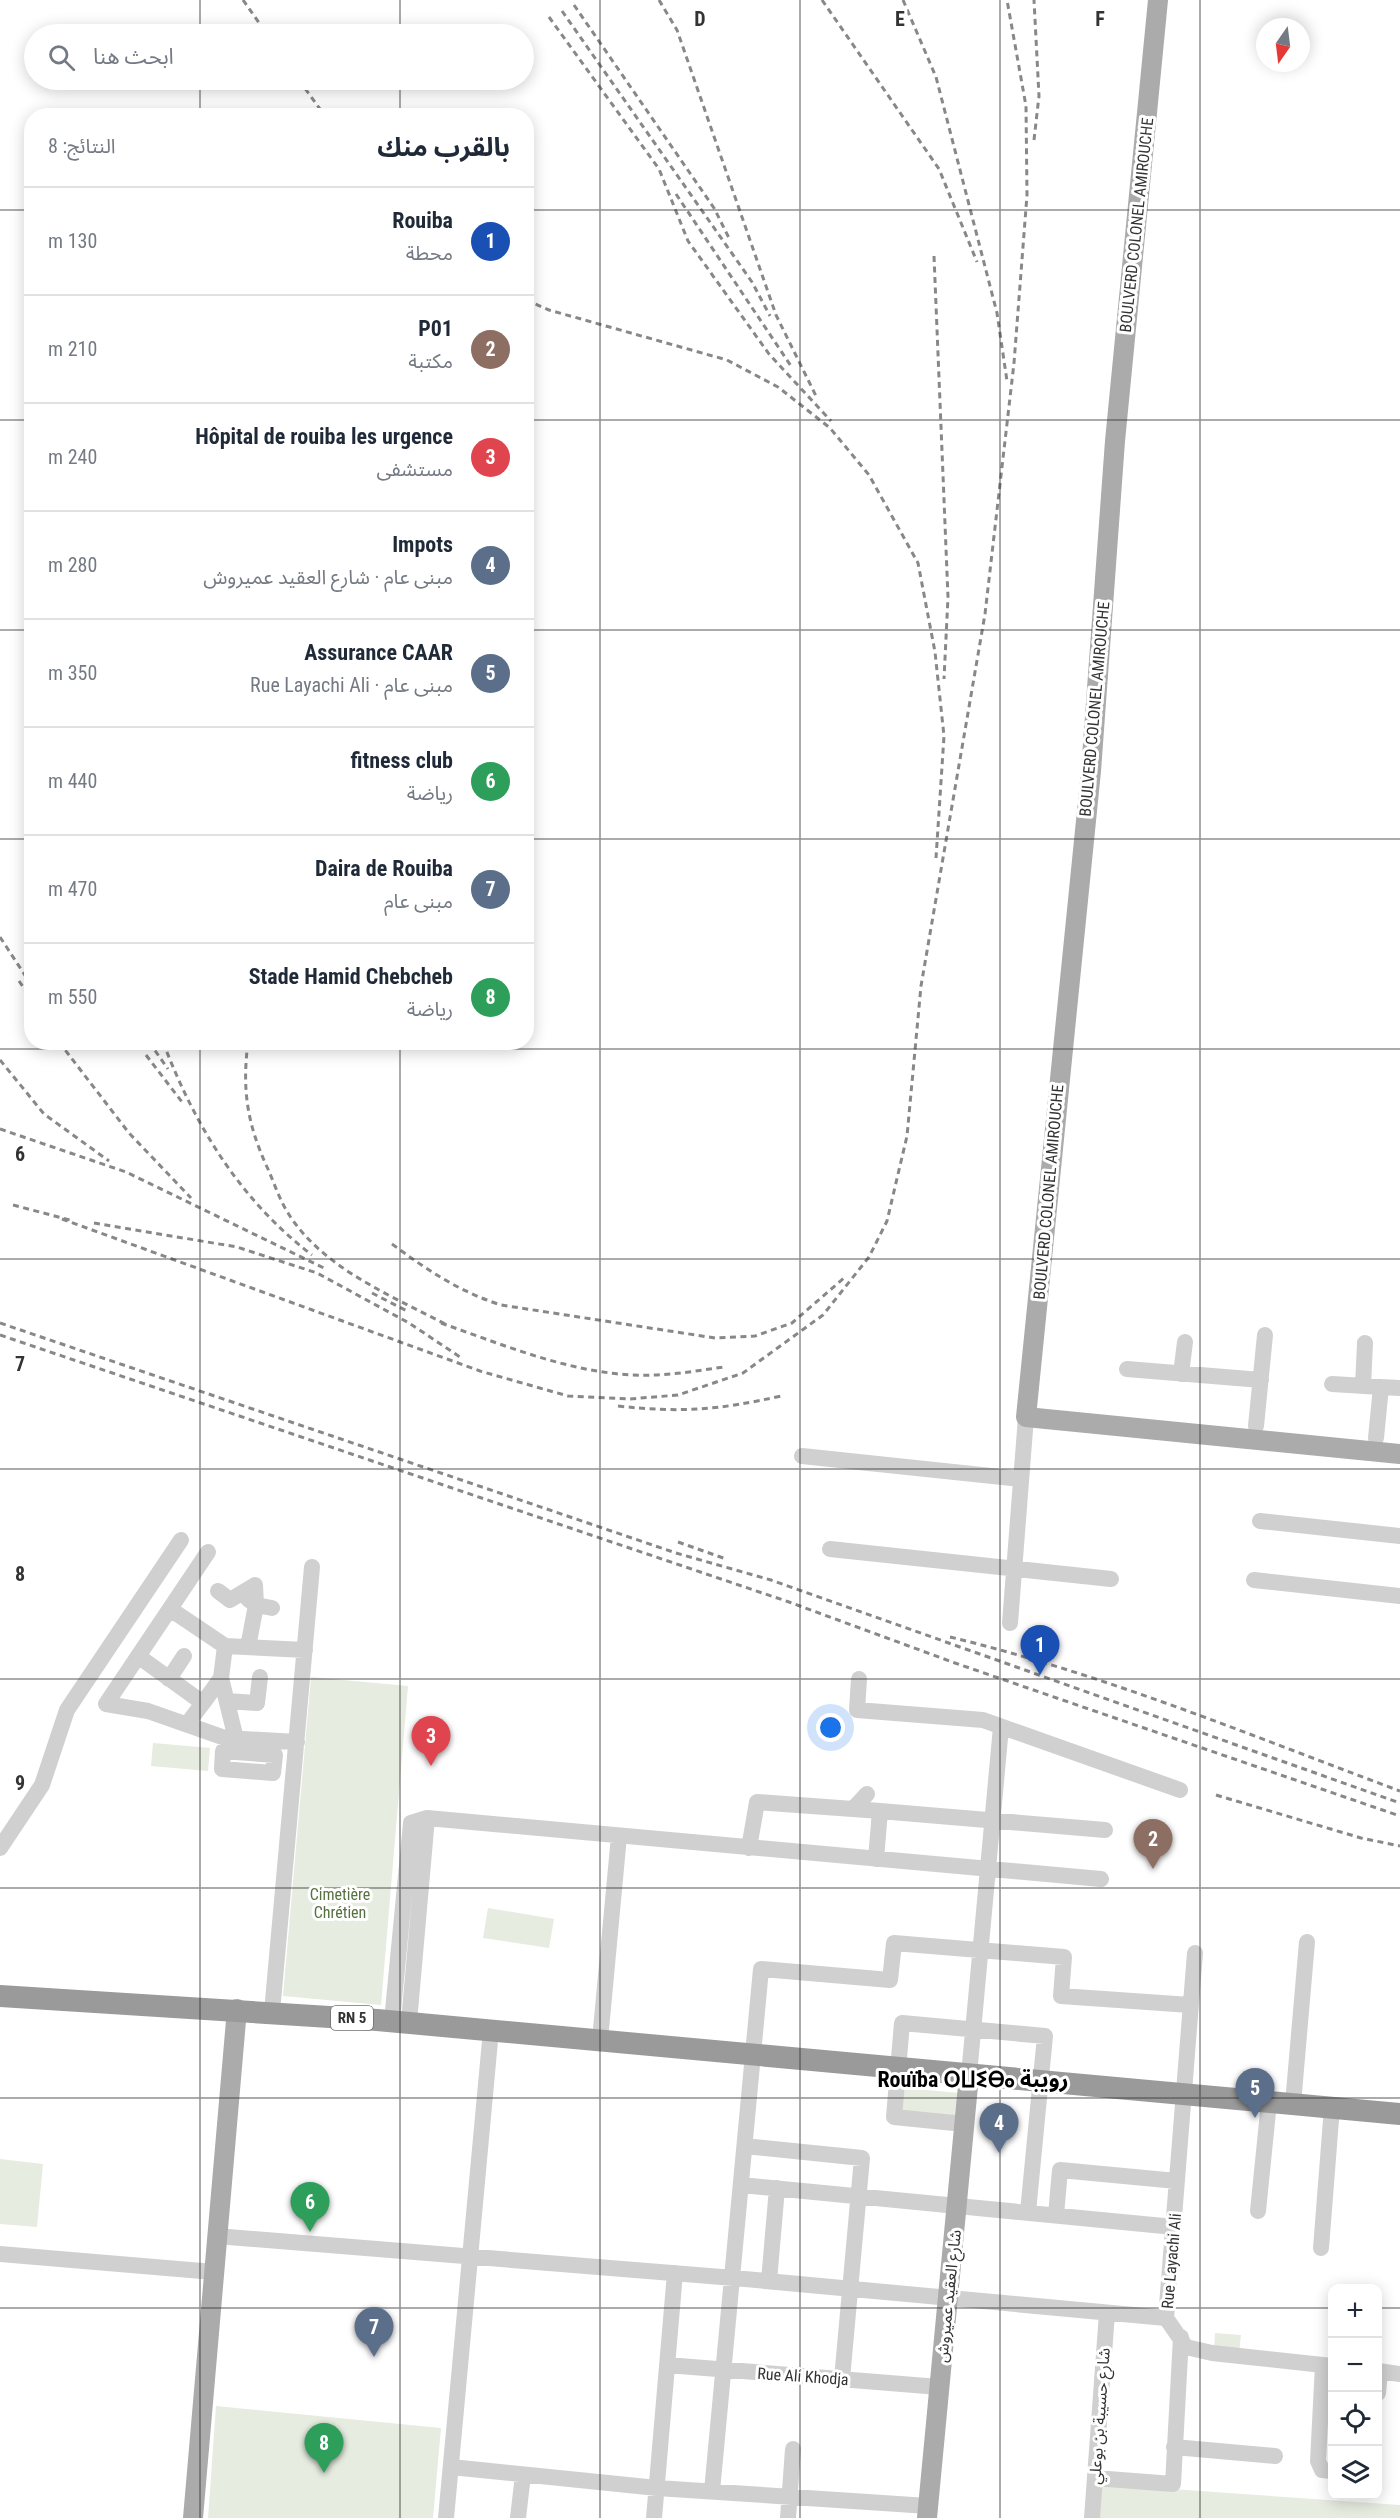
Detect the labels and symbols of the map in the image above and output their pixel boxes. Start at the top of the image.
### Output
text: D [694,7,706,31]
text: E [895,7,905,31]
text: F [1095,7,1105,31]
north arrow [1256,18,1310,72]
street label: BOULVERD COLONEL AMIROUCHE [1116,117,1157,333]
street label: BOULVERD COLONEL AMIROUCHE [1076,601,1113,817]
street label: BOULVERD COLONEL AMIROUCHE [1030,1084,1067,1300]
text: 6 [15,1142,25,1166]
text: 7 [15,1352,25,1376]
text: 8 [15,1562,25,1586]
pin: 1 [1020,1626,1060,1675]
your location [816,1713,845,1742]
pin: 3 [412,1716,450,1766]
text: 9 [15,1771,25,1795]
pin: 2 [1134,1820,1172,1869]
park label: Cimetière Chrétien [310,1885,370,1922]
road number: RN 5 [331,2006,373,2030]
district label: Rouïba ⵔⵡⵉⴱⴰ رويبة [877,2067,1069,2093]
pin: 5 [1236,2068,1274,2118]
pin: 4 [980,2104,1018,2153]
pin: 6 [290,2182,330,2232]
street label: Rue Layachi Ali [1158,2212,1185,2310]
street label: شارع العقيد عميروش [932,2229,968,2364]
pin: 7 [354,2308,394,2357]
street label: شارع حسيبة بن بوعلي [1085,2347,1117,2485]
street label: Rue Ali Khodja [757,2364,849,2389]
pin: 8 [304,2424,344,2473]

